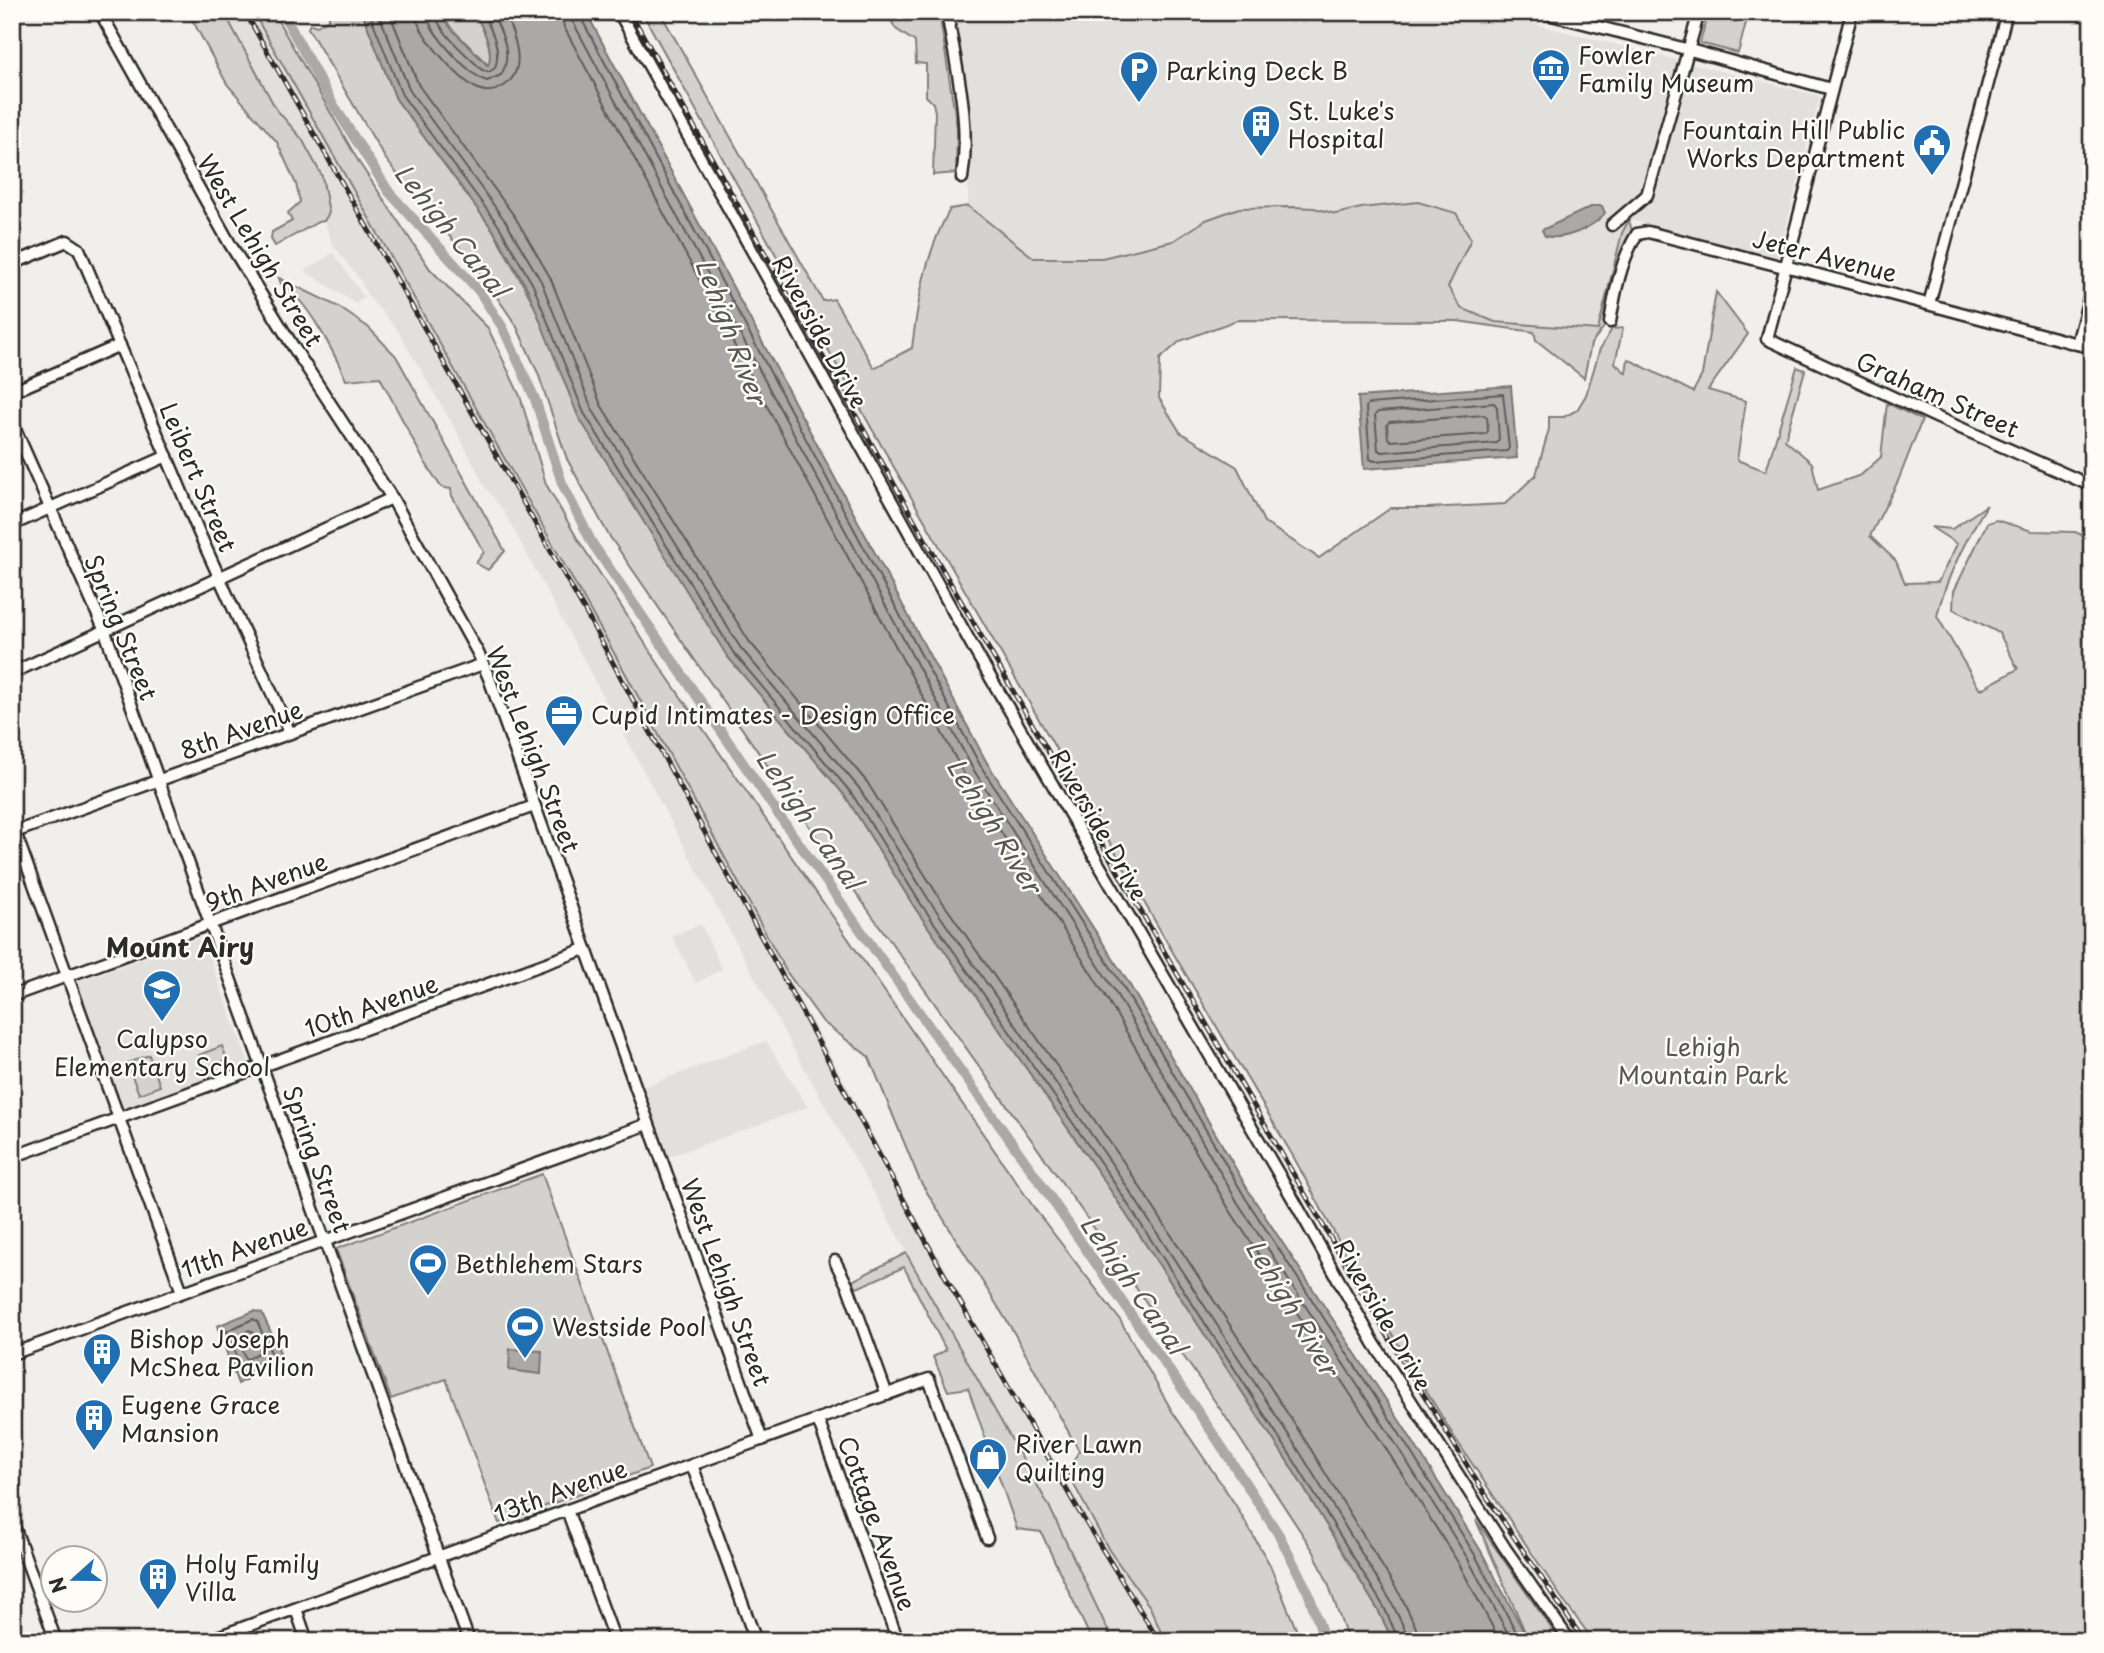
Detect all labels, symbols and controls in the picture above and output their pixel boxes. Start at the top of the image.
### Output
place label: Fowler Family Museum [1578,36,1754,100]
museum icon: Fowler Family Museum [1530,47,1572,102]
parking icon: Parking Deck B [1118,49,1160,104]
place label: Parking Deck B [1166,52,1348,88]
place label: St. Luke's Hospital [1288,92,1395,156]
building icon: St. Luke's Hospital [1240,103,1282,158]
place label: Fountain Hill Public Works Department [1682,111,1905,175]
public building icon: Fountain Hill Public Works Department [1911,122,1953,177]
street label: West Lehigh Street [189,147,333,353]
water label: Lehigh Canal [386,155,521,308]
street label: Jeter Avenue [1749,220,1901,290]
street label: Riverside Drive [764,248,878,414]
water label: Lehigh River [686,252,779,412]
street label: Graham Street [1851,342,2025,446]
street label: Leibert Street [151,397,247,557]
street label: Spring Street [76,549,168,705]
street label: West Lehigh Street [478,640,590,858]
street label: 8th Avenue [175,690,307,768]
office icon: Cupid Intimates - Design Office [543,693,585,748]
place label: Cupid Intimates - Design Office [591,696,955,732]
water label: Lehigh Canal [747,741,875,900]
street label: Riverside Drive [1042,741,1158,907]
water label: Lehigh River [938,750,1054,903]
street label: 9th Avenue [200,842,332,920]
district label: Mount Airy [106,927,254,966]
street label: 10th Avenue [299,964,443,1046]
school or university icon: Calypso Elementary School [141,968,183,1023]
place label: Calypso Elementary School [54,1020,270,1084]
park label: Lehigh Mountain Park [1618,1028,1788,1092]
street label: Spring Street [275,1080,361,1238]
street label: West Lehigh Street [673,1173,781,1391]
water label: Lehigh Canal [1071,1206,1199,1365]
street label: 11th Avenue [176,1207,312,1287]
water label: Lehigh River [1237,1231,1351,1385]
street label: Riverside Drive [1326,1231,1442,1397]
sports icon: Bethlehem Stars [407,1242,449,1297]
place label: Bethlehem Stars [455,1245,643,1281]
sports icon: Westside Pool [504,1305,546,1360]
place label: Westside Pool [552,1308,706,1344]
place label: Bishop Joseph McShea Pavilion [129,1320,314,1384]
building icon: Bishop Joseph McShea Pavilion [81,1331,123,1386]
place label: Eugene Grace Mansion [121,1386,280,1450]
building icon: Eugene Grace Mansion [73,1397,115,1452]
place label: River Lawn Quilting [1015,1425,1143,1489]
street label: Cottage Avenue [830,1431,926,1615]
shop icon: River Lawn Quilting [967,1436,1009,1491]
street label: 13th Avenue [488,1449,632,1531]
north arrow [38,1544,108,1614]
place label: Holy Family Villa [185,1545,320,1609]
building icon: Holy Family Villa [137,1556,179,1611]
text: N [41,1573,73,1597]

